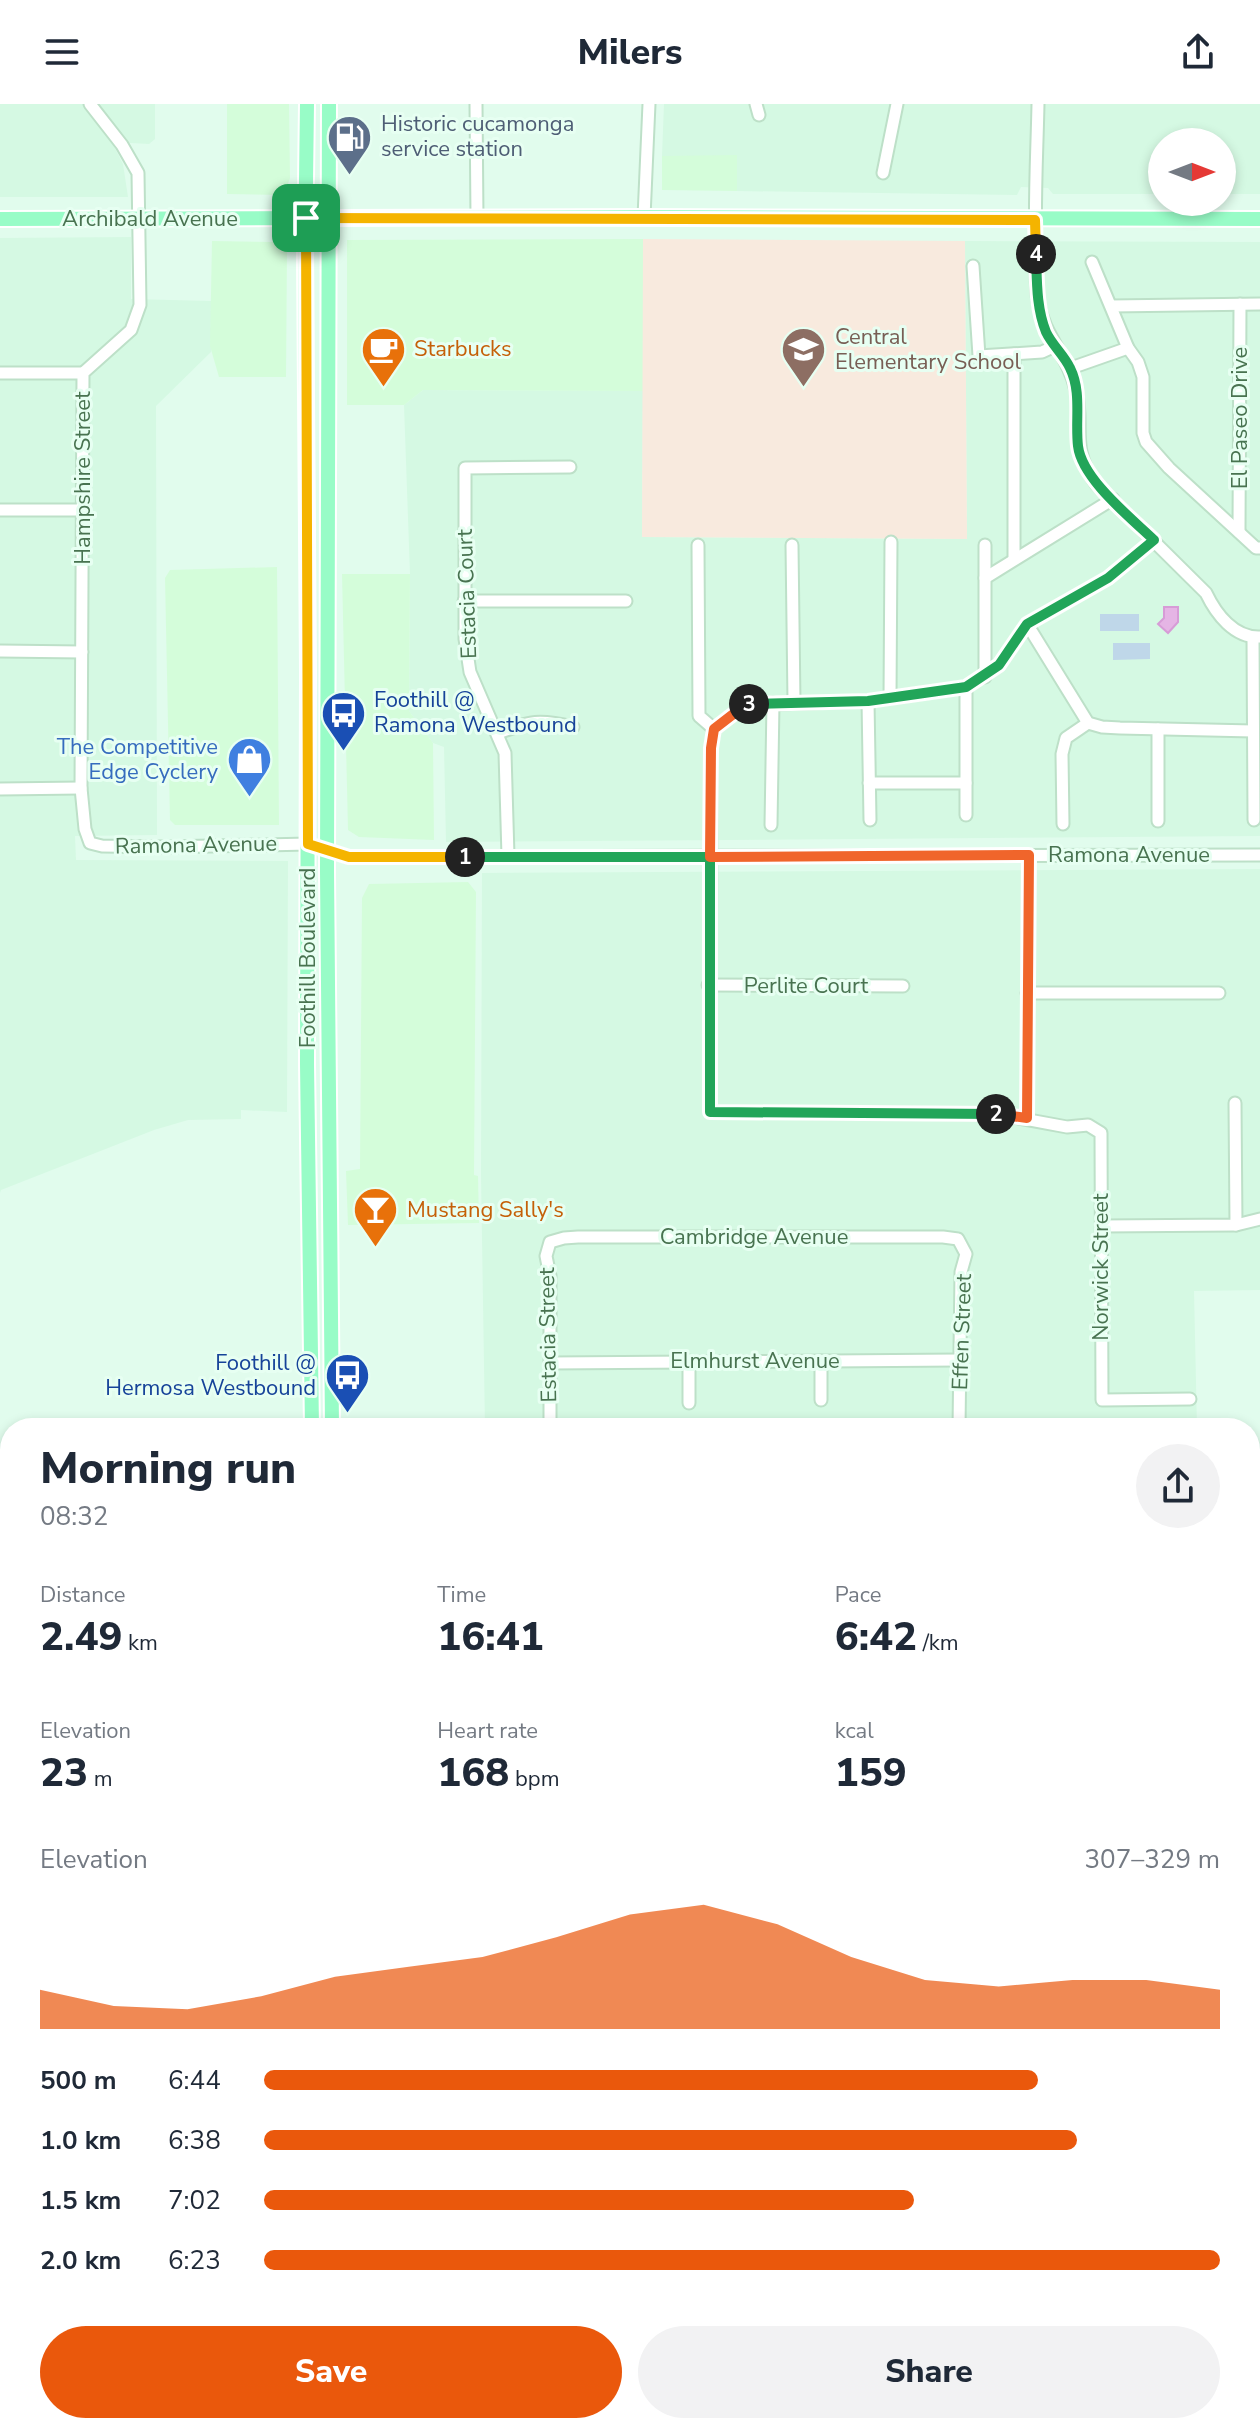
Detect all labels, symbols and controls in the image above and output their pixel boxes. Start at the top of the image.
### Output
text: Milers [577,28,683,77]
icon: menu [40,30,84,74]
icon: share [1176,30,1220,74]
place label: Historic cucamonga service station [381,109,574,164]
fuel station icon: Historic cucamonga service station [326,113,374,176]
north arrow [1148,128,1236,216]
map controls [1148,128,1236,216]
pin [272,184,340,252]
icon: arrive [284,196,328,240]
street label: Archibald Avenue [62,204,238,234]
pin: 4 [1016,234,1056,274]
text: 4 [1029,239,1043,269]
place label: Central Elementary School [835,322,1021,377]
cafe icon: Starbucks [359,325,407,388]
school or university icon: Central Elementary School [780,326,828,389]
place label: Starbucks [414,334,511,364]
street label: El Paseo Drive [1225,347,1255,489]
street label: Hampshire Street [68,391,98,565]
street label: Estacia Court [450,528,484,659]
pin: 3 [729,684,769,724]
place label: Foothill @ Ramona Westbound [374,685,577,740]
bus stop icon: Foothill @ Ramona Westbound [319,689,367,752]
text: 3 [742,689,756,719]
place label: The Competitive Edge Cyclery [57,732,219,787]
shop icon: The Competitive Edge Cyclery [225,736,273,799]
street label: Ramona Avenue [115,829,277,861]
pin: 1 [445,837,485,877]
street label: Ramona Avenue [1048,840,1210,870]
text: 1 [458,842,472,872]
street label: Foothill Boulevard [293,868,323,1048]
street label: Perlite Court [744,971,868,1001]
pin: 2 [976,1094,1016,1134]
text: 2 [989,1099,1003,1129]
bar icon: Mustang Sally's [352,1186,400,1249]
street label: Norwick Street [1086,1193,1116,1341]
place label: Mustang Sally's [407,1195,564,1225]
street label: Cambridge Avenue [660,1222,848,1252]
street label: Estacia Street [532,1267,564,1403]
street label: Effen Street [945,1273,979,1391]
street label: Elmhurst Avenue [670,1346,840,1376]
place label: Foothill @ Hermosa Westbound [105,1348,316,1403]
bus stop icon: Foothill @ Hermosa Westbound [323,1352,371,1415]
text: Morning run [40,1439,296,1499]
button: share [1136,1444,1220,1528]
text: 08:32 [40,1499,108,1534]
text: Distance [40,1580,125,1610]
text: Time [437,1580,486,1610]
text: Pace [835,1580,881,1610]
text: 2.49 [40,1610,122,1664]
text: 16:41 [437,1610,544,1664]
text: 6:42 [835,1610,917,1664]
text: km [122,1628,158,1658]
text: /km [917,1628,959,1658]
text: Elevation [40,1716,131,1746]
text: Heart rate [437,1716,538,1746]
text: kcal [835,1716,874,1746]
text: 23 [40,1746,88,1800]
text: 168 [437,1746,509,1800]
text: 159 [835,1746,907,1800]
text: m [88,1764,113,1794]
text: bpm [509,1764,559,1794]
text: Elevation [40,1842,148,1877]
text: 307–329 m [1084,1842,1220,1877]
text: 500 m [40,2063,117,2098]
text: 6:44 [168,2063,221,2098]
text: 1.0 km [40,2123,121,2158]
text: 6:38 [168,2123,221,2158]
text: 1.5 km [40,2183,121,2218]
text: 7:02 [168,2183,221,2218]
text: 2.0 km [40,2243,121,2278]
text: 6:23 [168,2243,221,2278]
button: Save [40,2326,622,2418]
button: Share [638,2326,1220,2418]

